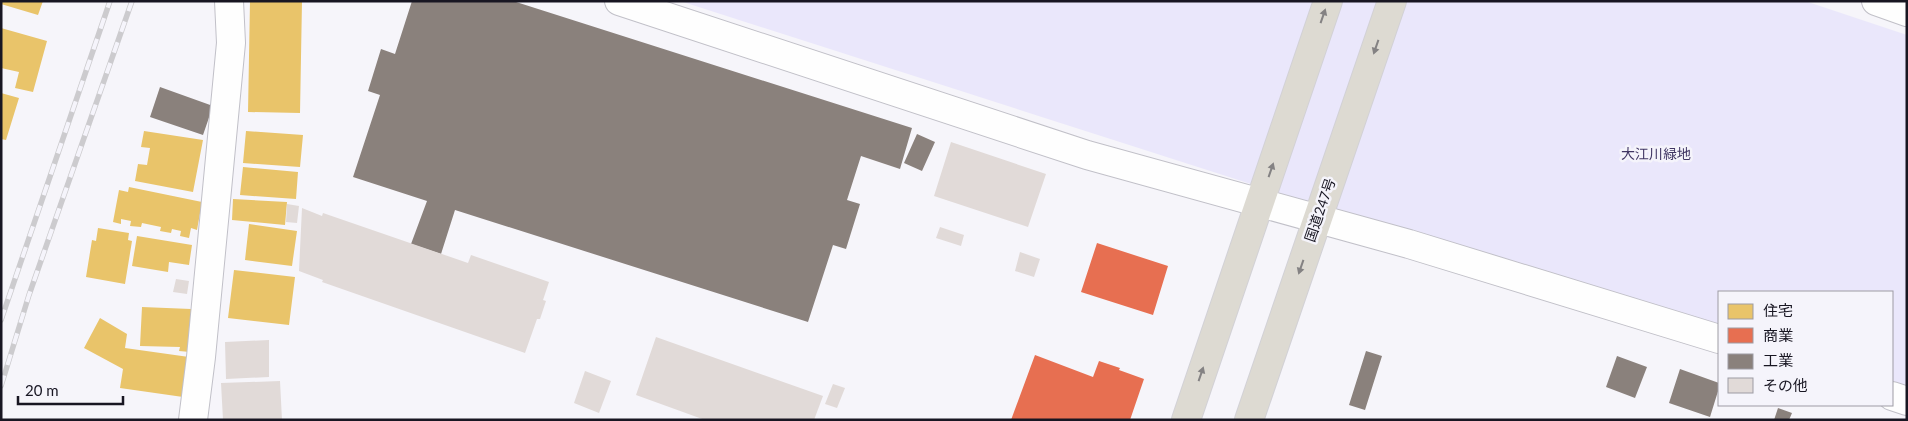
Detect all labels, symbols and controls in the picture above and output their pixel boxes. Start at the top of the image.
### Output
one-way arrow [1320,9,1327,24]
one-way arrow [1372,40,1379,55]
park label: 大江川緑地 [1621,145,1691,162]
one-way arrow [1267,162,1275,177]
street label: 国道247号 [1301,176,1338,244]
one-way arrow [1297,260,1304,275]
legend [1718,291,1893,406]
text: 住宅 [1763,301,1793,319]
text: 商業 [1763,326,1793,344]
text: 工業 [1763,351,1793,369]
one-way arrow [1198,366,1206,381]
scale bar [18,374,122,406]
text: その他 [1763,376,1808,394]
text: 20 m [25,381,59,399]

